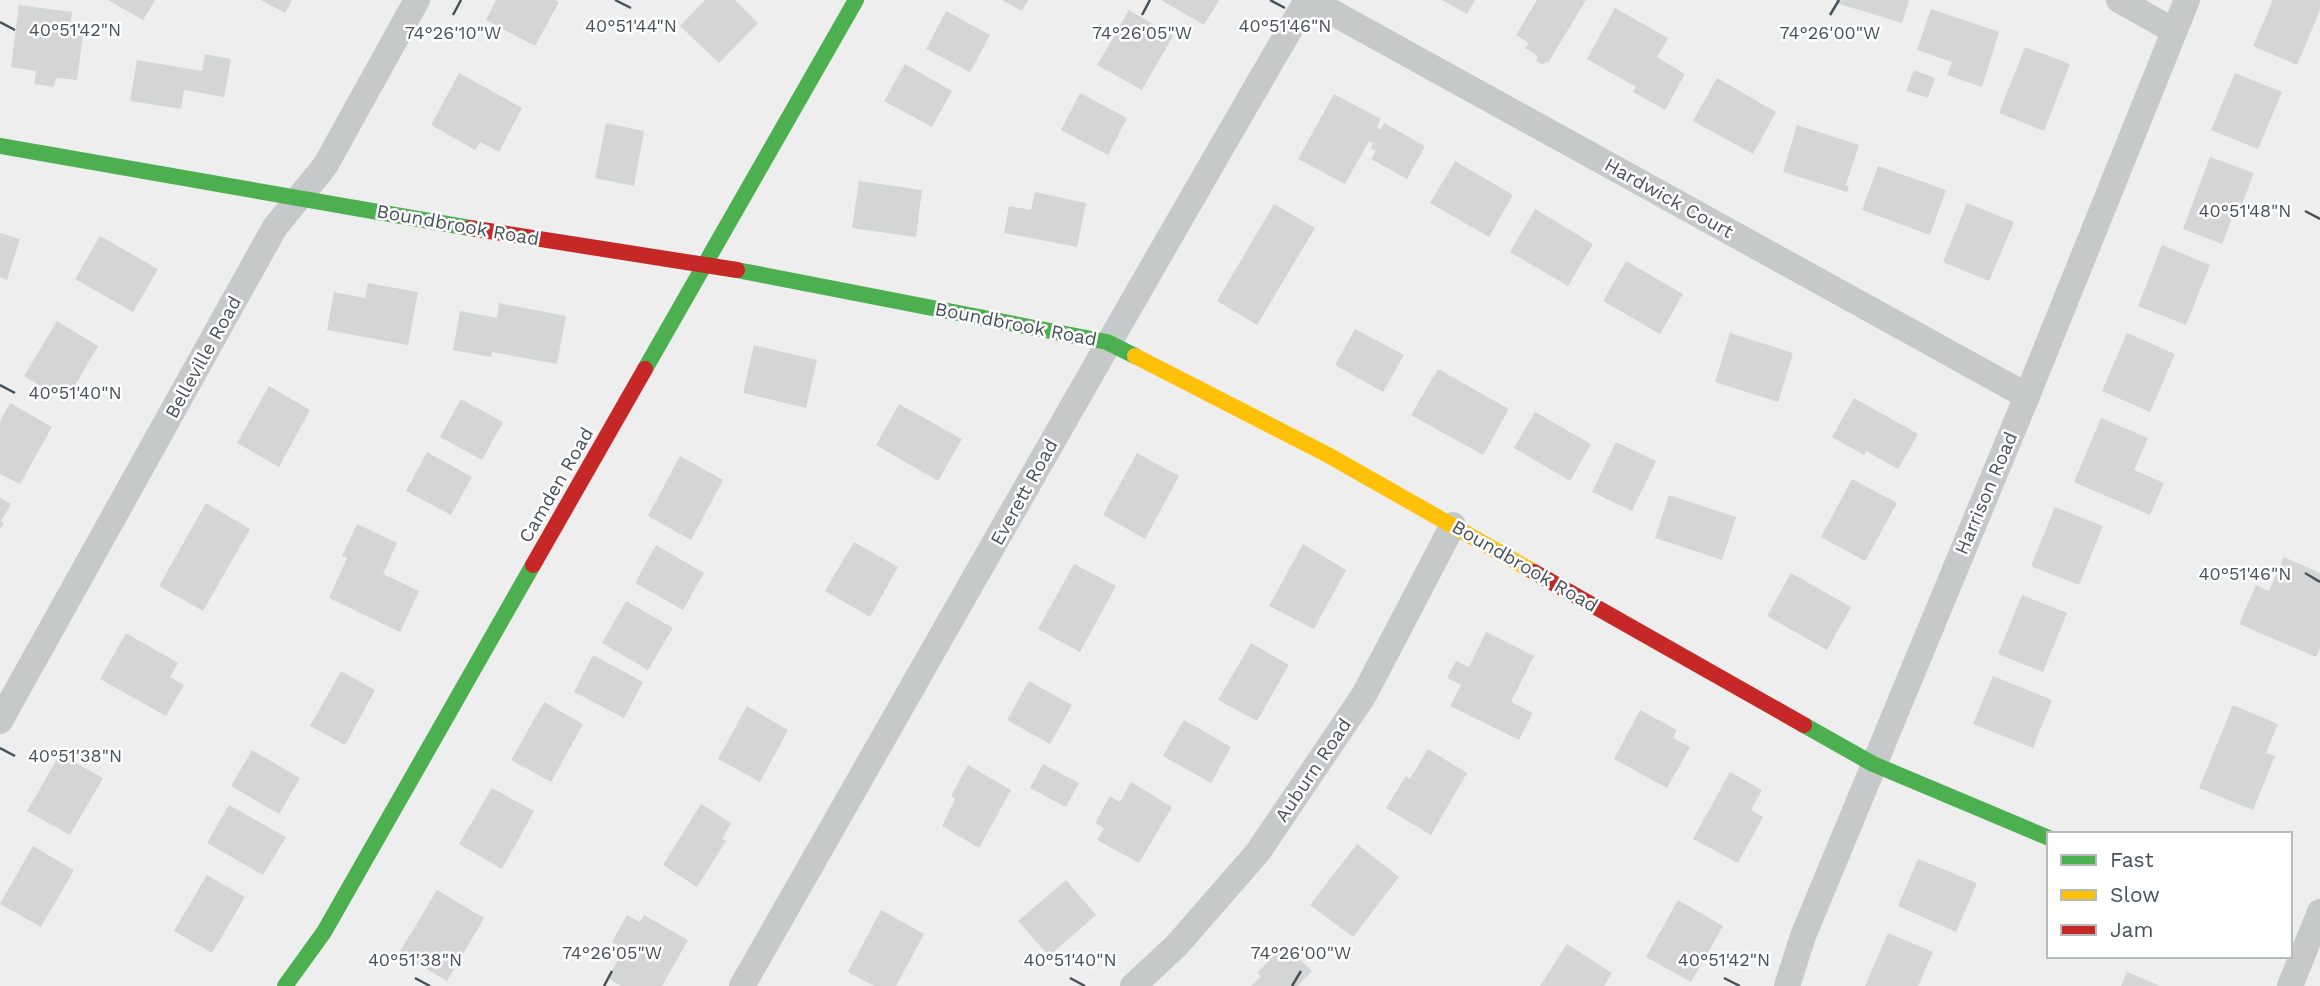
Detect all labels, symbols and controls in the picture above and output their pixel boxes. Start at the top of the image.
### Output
text: 40°51'44"N [585,15,677,36]
text: 40°51'46"N [1239,15,1331,36]
text: 40°51'42"N [29,19,121,40]
text: 74°26'10"W [405,22,501,43]
text: 74°26'05"W [1092,22,1192,43]
text: 74°26'00"W [1780,22,1880,43]
street label: Hardwick Court [1601,153,1737,243]
street label: Boundbrook Road [375,199,541,251]
text: 40°51'48"N [2198,200,2292,221]
street label: Belleville Road [160,292,246,422]
street label: Boundbrook Road [933,297,1099,351]
text: 40°51'40"N [28,382,122,403]
street label: Camden Road [514,423,598,547]
street label: Harrison Road [1950,428,2022,558]
street label: Everett Road [985,435,1063,549]
street label: Boundbrook Road [1448,515,1602,617]
text: 40°51'46"N [2199,563,2291,584]
street label: Auburn Road [1270,714,1356,826]
text: 40°51'38"N [28,745,122,766]
legend [2047,832,2292,958]
text: Fast [2110,847,2154,872]
text: Slow [2110,882,2160,907]
text: Jam [2110,917,2153,942]
text: 74°26'05"W [562,942,662,963]
text: 74°26'00"W [1251,942,1351,963]
text: 40°51'38"N [368,949,462,970]
text: 40°51'40"N [1023,949,1117,970]
text: 40°51'42"N [1678,949,1770,970]

